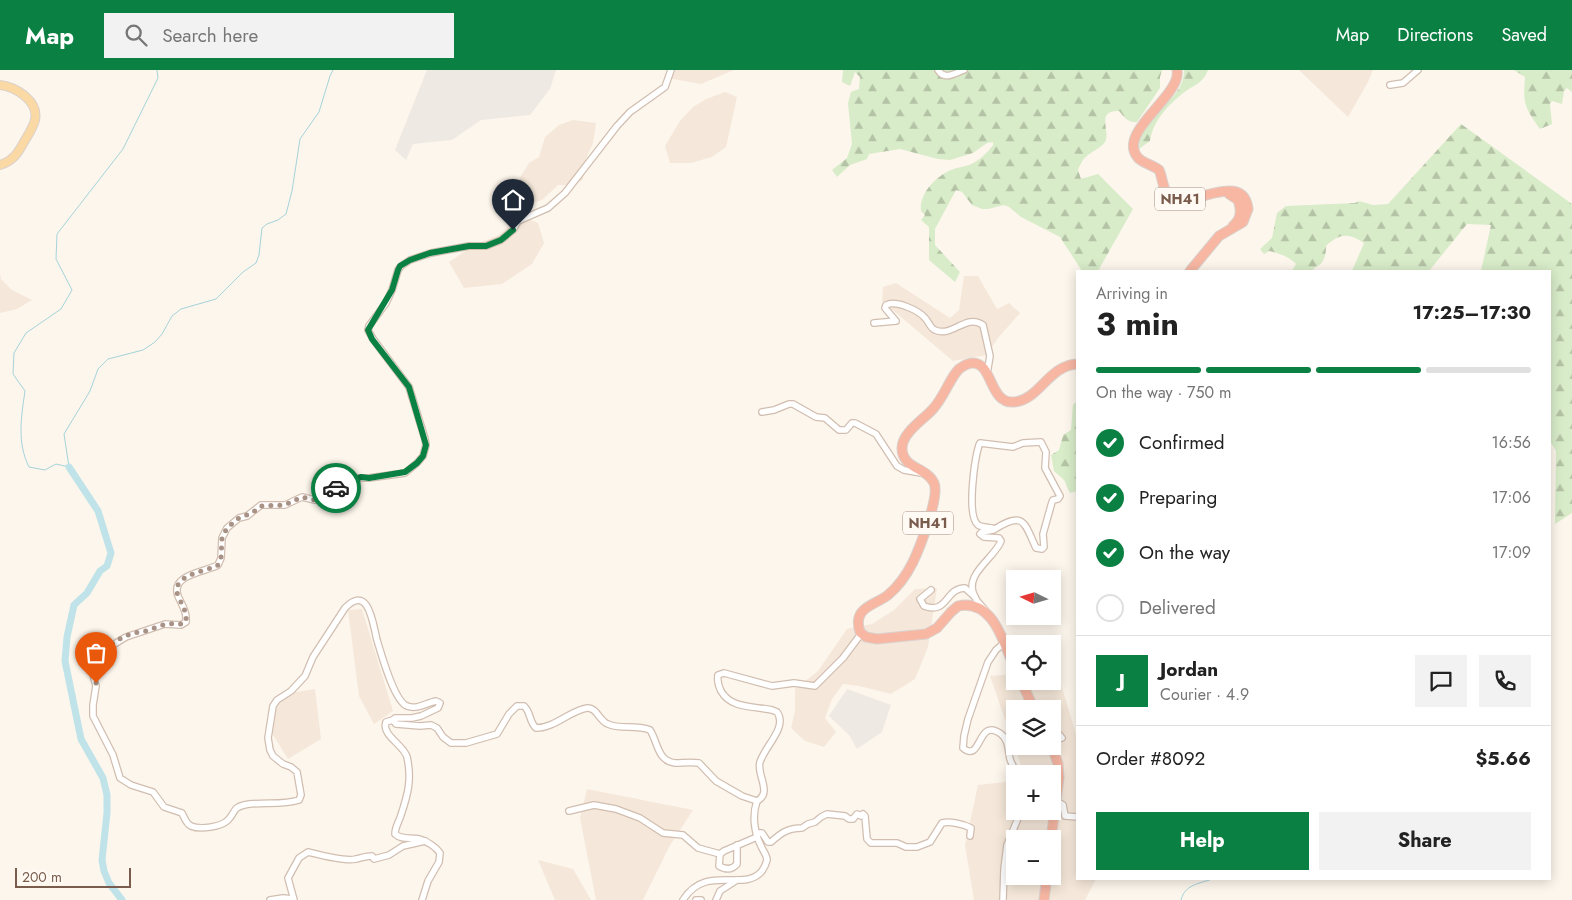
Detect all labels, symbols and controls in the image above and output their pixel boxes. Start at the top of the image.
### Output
search box [104,13,454,58]
text: Map [25,18,74,53]
icon: search [122,21,150,49]
text: Search here [162,22,258,49]
text: Map [1336,22,1369,48]
text: Directions [1397,22,1473,48]
text: Saved [1501,22,1547,48]
pin [492,179,534,230]
icon: home [499,186,527,214]
road number: NH41 [1155,188,1205,210]
text: Arriving in [1096,282,1168,305]
text: 17:25–17:30 [1413,299,1531,326]
text: 3 min [1096,301,1179,347]
text: On the way · 750 m [1096,381,1231,404]
icon: check [1096,429,1124,457]
text: Confirmed [1139,429,1225,456]
text: 16:56 [1492,431,1531,454]
courier [311,463,361,513]
icon: car [322,474,350,502]
icon: check [1096,484,1124,512]
text: Preparing [1139,484,1217,511]
text: 17:06 [1492,486,1531,509]
road number: NH41 [903,512,953,534]
icon: check [1096,539,1124,567]
text: On the way [1139,539,1230,566]
text: 17:09 [1492,541,1531,564]
north arrow [1006,570,1061,625]
map controls [1006,570,1061,885]
text: Delivered [1139,594,1216,621]
pin [75,632,117,683]
button: locate [1006,635,1061,690]
icon: bag [82,639,110,667]
button: chat [1415,655,1467,707]
button: phone [1479,655,1531,707]
text: Jordan [1160,656,1218,683]
text: J [1119,667,1125,694]
text: Courier · 4.9 [1160,683,1249,706]
button: layers [1006,700,1061,755]
text: Order #8092 [1096,745,1205,772]
text: $5.66 [1475,745,1531,772]
button: + [1006,765,1061,820]
button: Help [1096,812,1309,870]
button: Share [1319,812,1531,870]
button: − [1006,830,1061,885]
scale bar [15,865,131,888]
text: 200 m [22,867,62,887]

